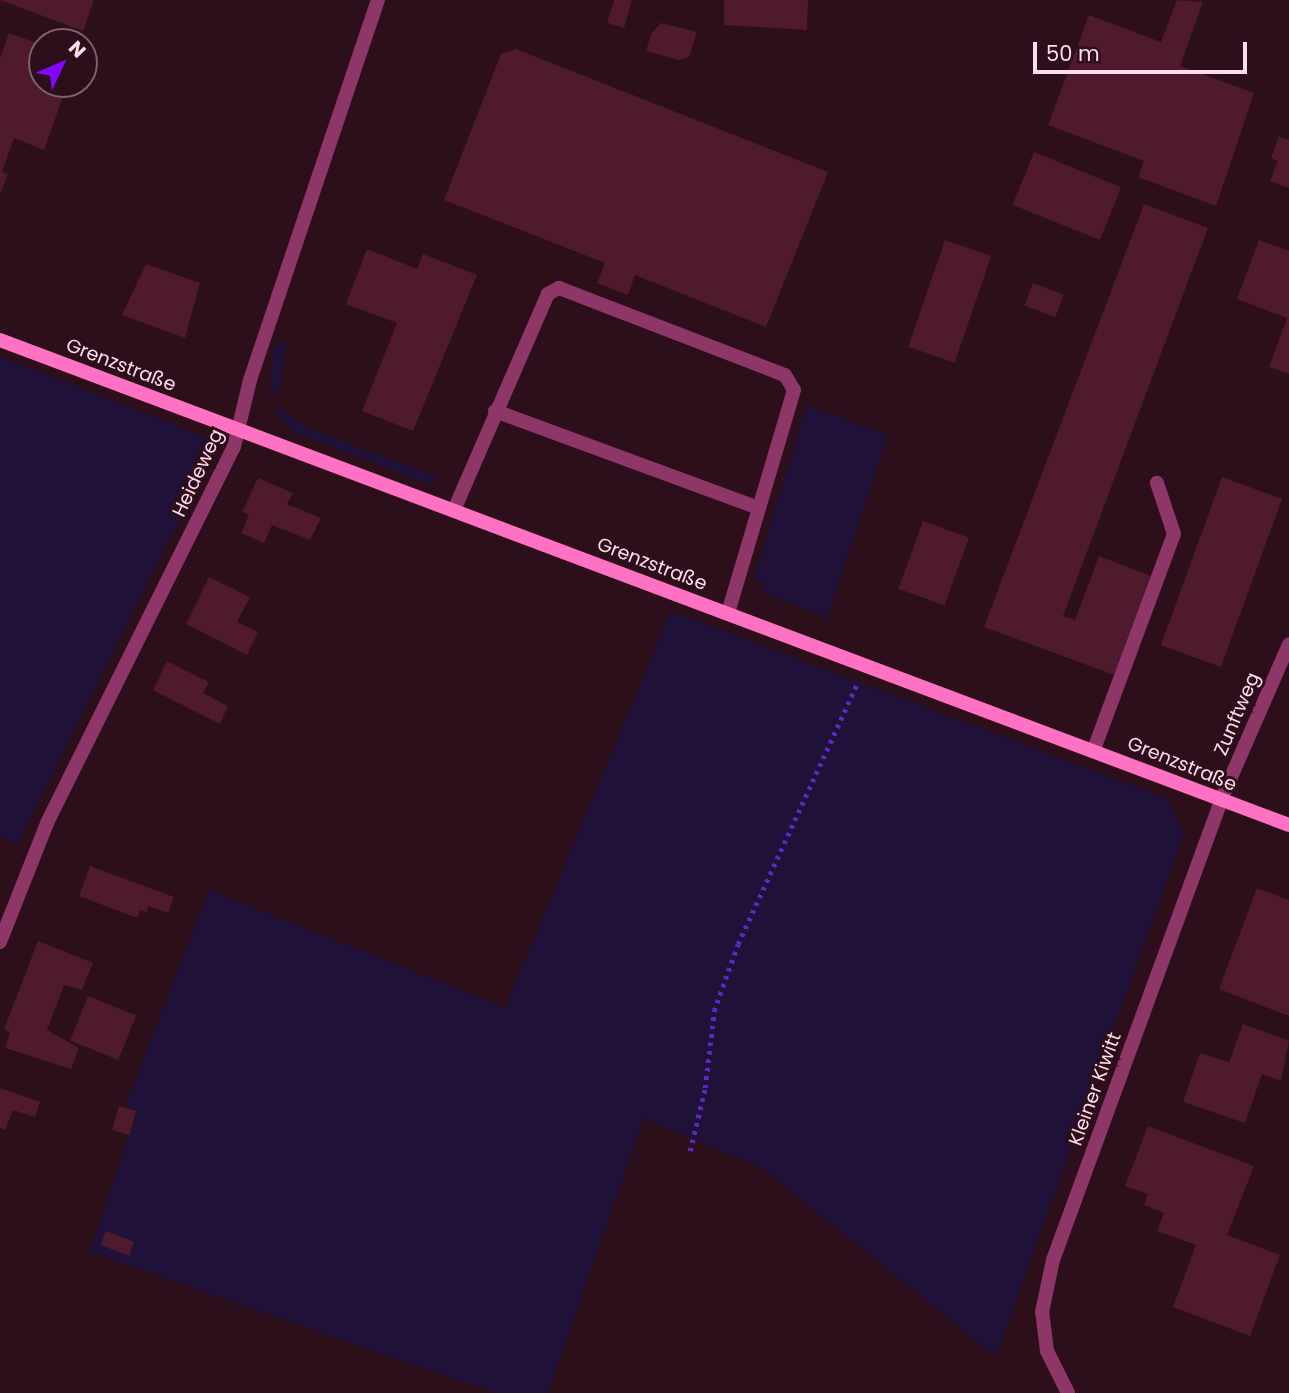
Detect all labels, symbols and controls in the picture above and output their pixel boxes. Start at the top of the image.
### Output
north arrow [28,28,98,98]
scale bar [1037,28,1250,72]
text: N [62,35,92,64]
text: 50 m [1046,39,1100,68]
street label: Grenzstraße [63,334,179,396]
street label: Heideweg [168,425,228,521]
street label: Grenzstraße [594,533,710,595]
street label: Zunftweg [1209,669,1265,759]
street label: Grenzstraße [1124,732,1240,796]
street label: Kleiner Kiwitt [1064,1029,1126,1149]

